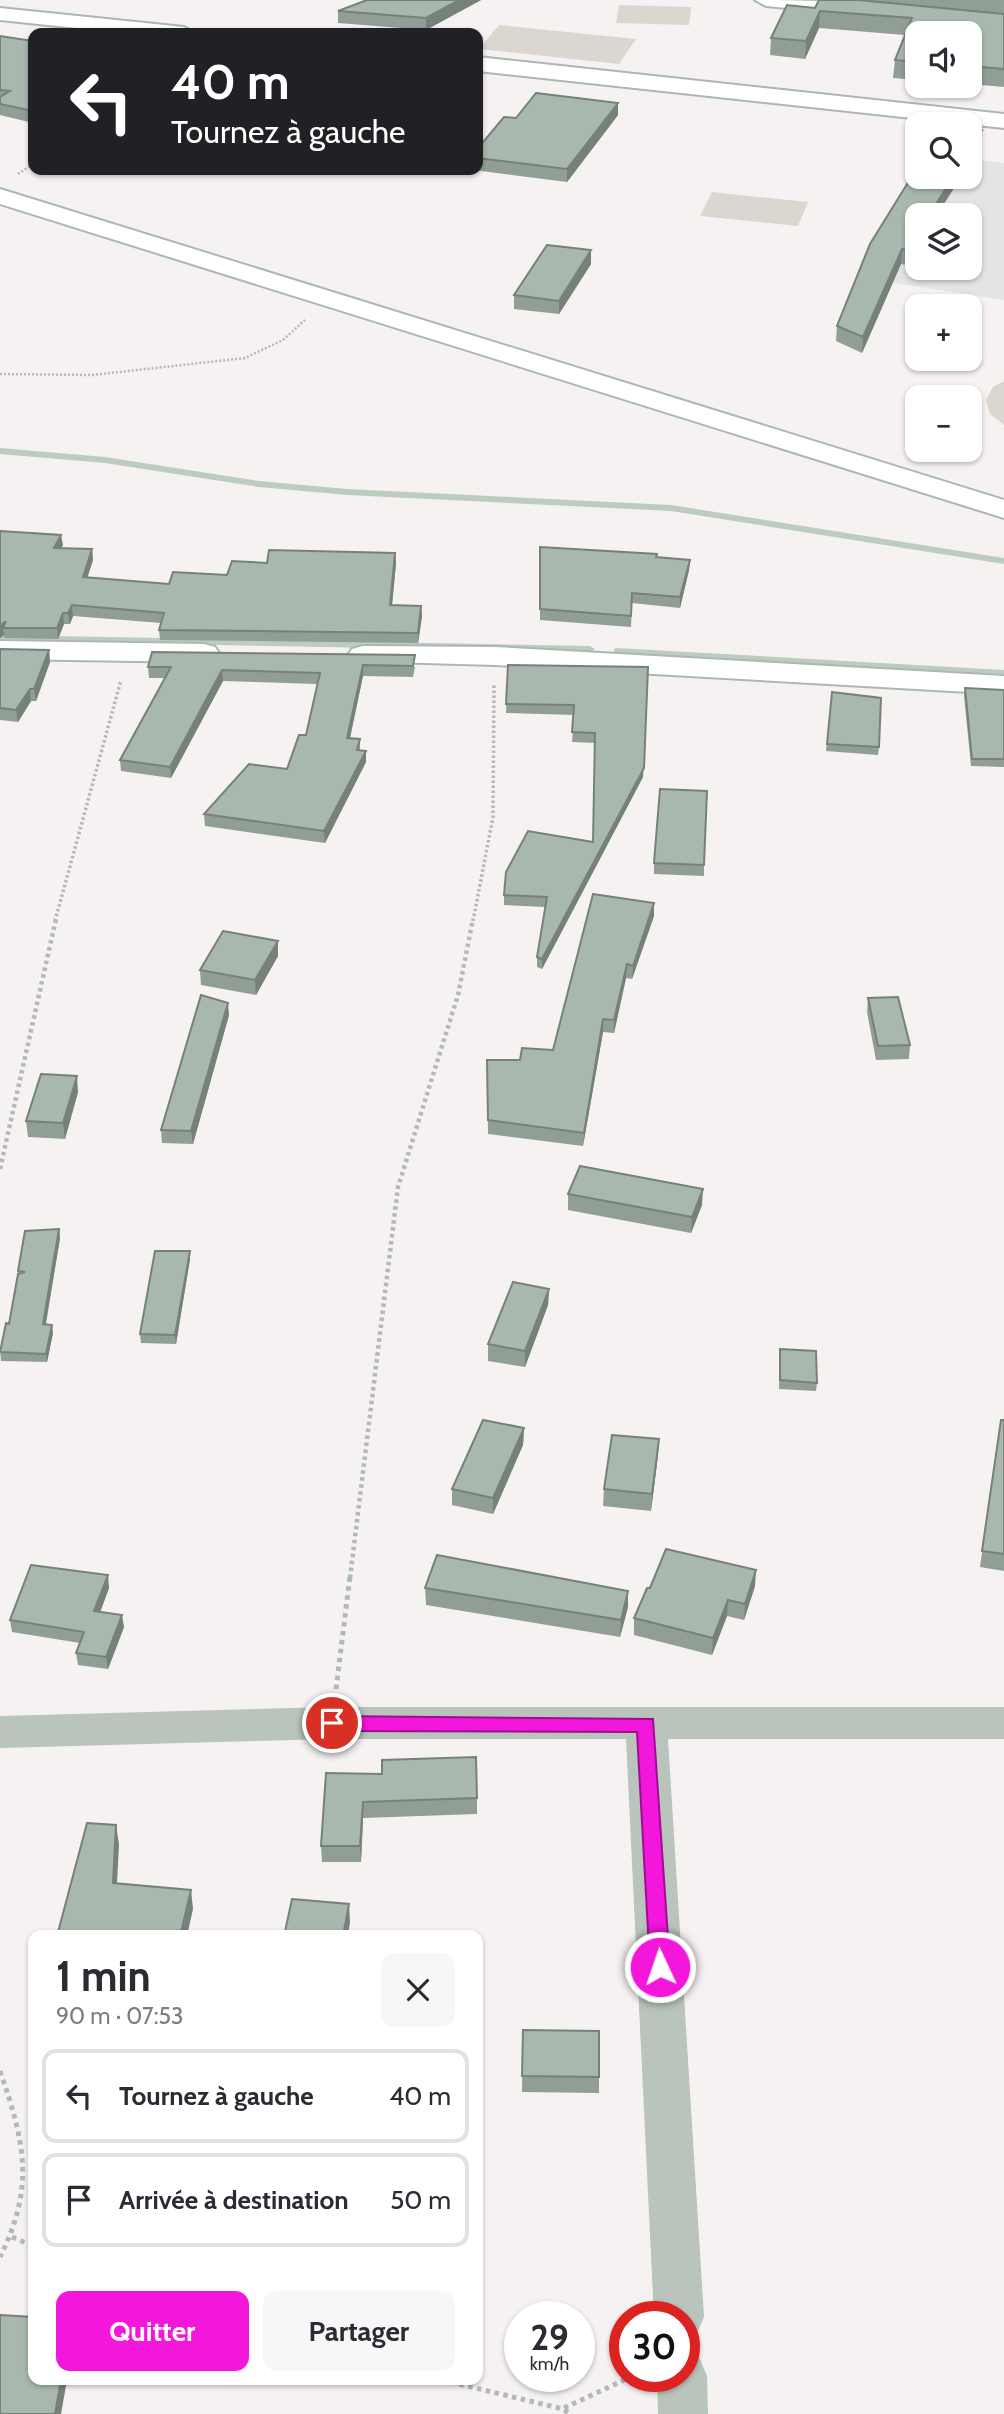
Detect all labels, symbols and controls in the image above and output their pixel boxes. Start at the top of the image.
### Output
map controls [905,21,982,462]
button: sound [905,21,982,98]
text: 40 m [171,52,290,111]
icon: left [56,56,147,147]
text: Tournez à gauche [171,112,405,151]
button: search [905,112,982,189]
button: layers [905,203,982,280]
button: + [905,294,982,371]
button: − [905,385,982,462]
pin [302,1693,362,1753]
icon: arrive [313,1704,351,1742]
position arrow [623,1930,697,2004]
text: 1 min [56,1950,151,2002]
button: close [381,1953,455,2027]
text: 90 m · 07:53 [56,2002,183,2030]
icon: left [60,2077,98,2115]
text: Tournez à gauche [119,2080,314,2112]
text: 40 m [389,2080,451,2112]
icon: arrive [60,2181,98,2219]
text: Arrivée à destination [119,2184,349,2216]
text: 50 m [390,2184,451,2216]
button: Quitter [56,2291,249,2371]
button: Partager [263,2291,455,2371]
speed limit sign: 30 [609,2301,700,2392]
text: 29 [530,2316,569,2359]
text: km/h [530,2353,569,2375]

